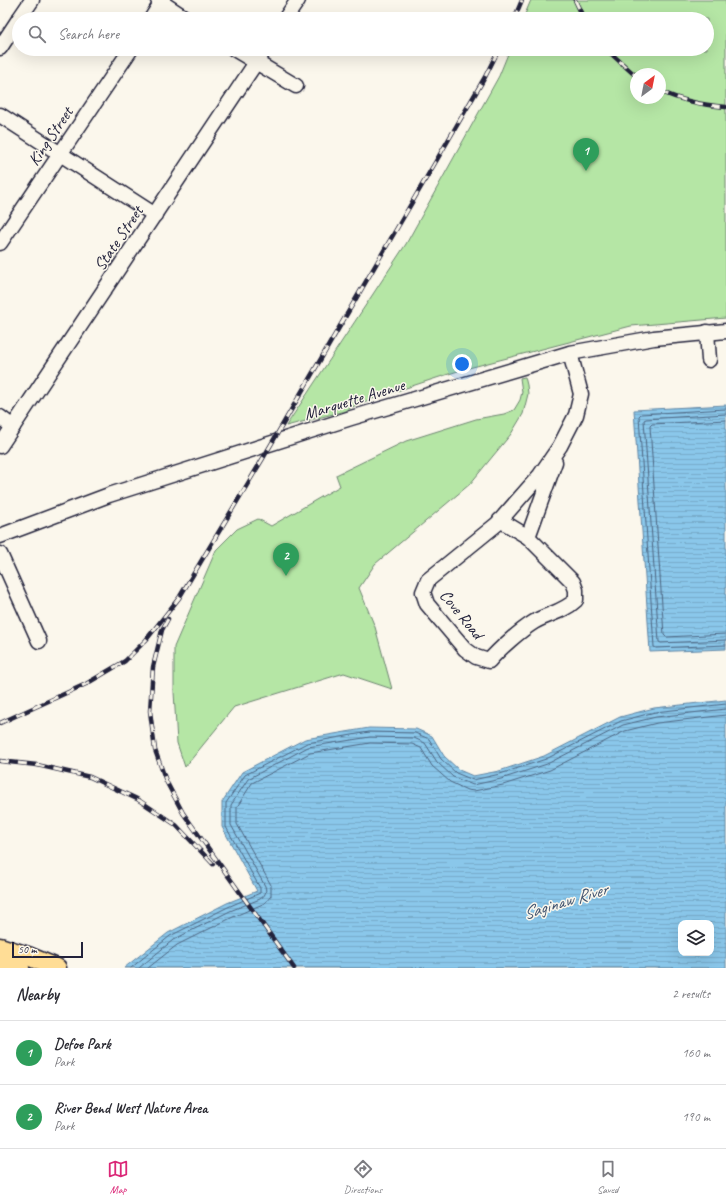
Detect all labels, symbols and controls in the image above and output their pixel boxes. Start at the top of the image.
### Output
search box [12,12,714,56]
icon: search [26,23,48,45]
text: Search here [58,25,119,44]
north arrow [630,68,666,104]
street label: King Street [23,101,79,170]
pin: 1 [573,138,599,171]
street label: State Street [89,200,149,275]
your location [452,354,472,374]
street label: Marquette Avenue [301,374,408,425]
pin: 2 [273,543,299,576]
street label: Cove Road [435,585,490,646]
water label: Saginaw River [520,877,612,924]
map controls [678,920,714,956]
button: layers [678,920,714,956]
scale bar [12,940,83,959]
text: 50 m [18,942,37,956]
text: Nearby [16,984,59,1005]
text: 2 results [672,986,710,1002]
text: Defoe Park [54,1035,111,1054]
text: 1 [26,1045,32,1061]
text: 160 m [682,1045,710,1061]
text: Park [54,1054,75,1070]
text: River Bend West Nature Area [54,1099,208,1118]
text: 2 [26,1109,32,1125]
text: 190 m [682,1109,710,1125]
text: Park [54,1118,75,1134]
tab: Map [107,1158,129,1196]
tab: Directions [344,1158,382,1196]
tab: Saved [597,1158,619,1196]

